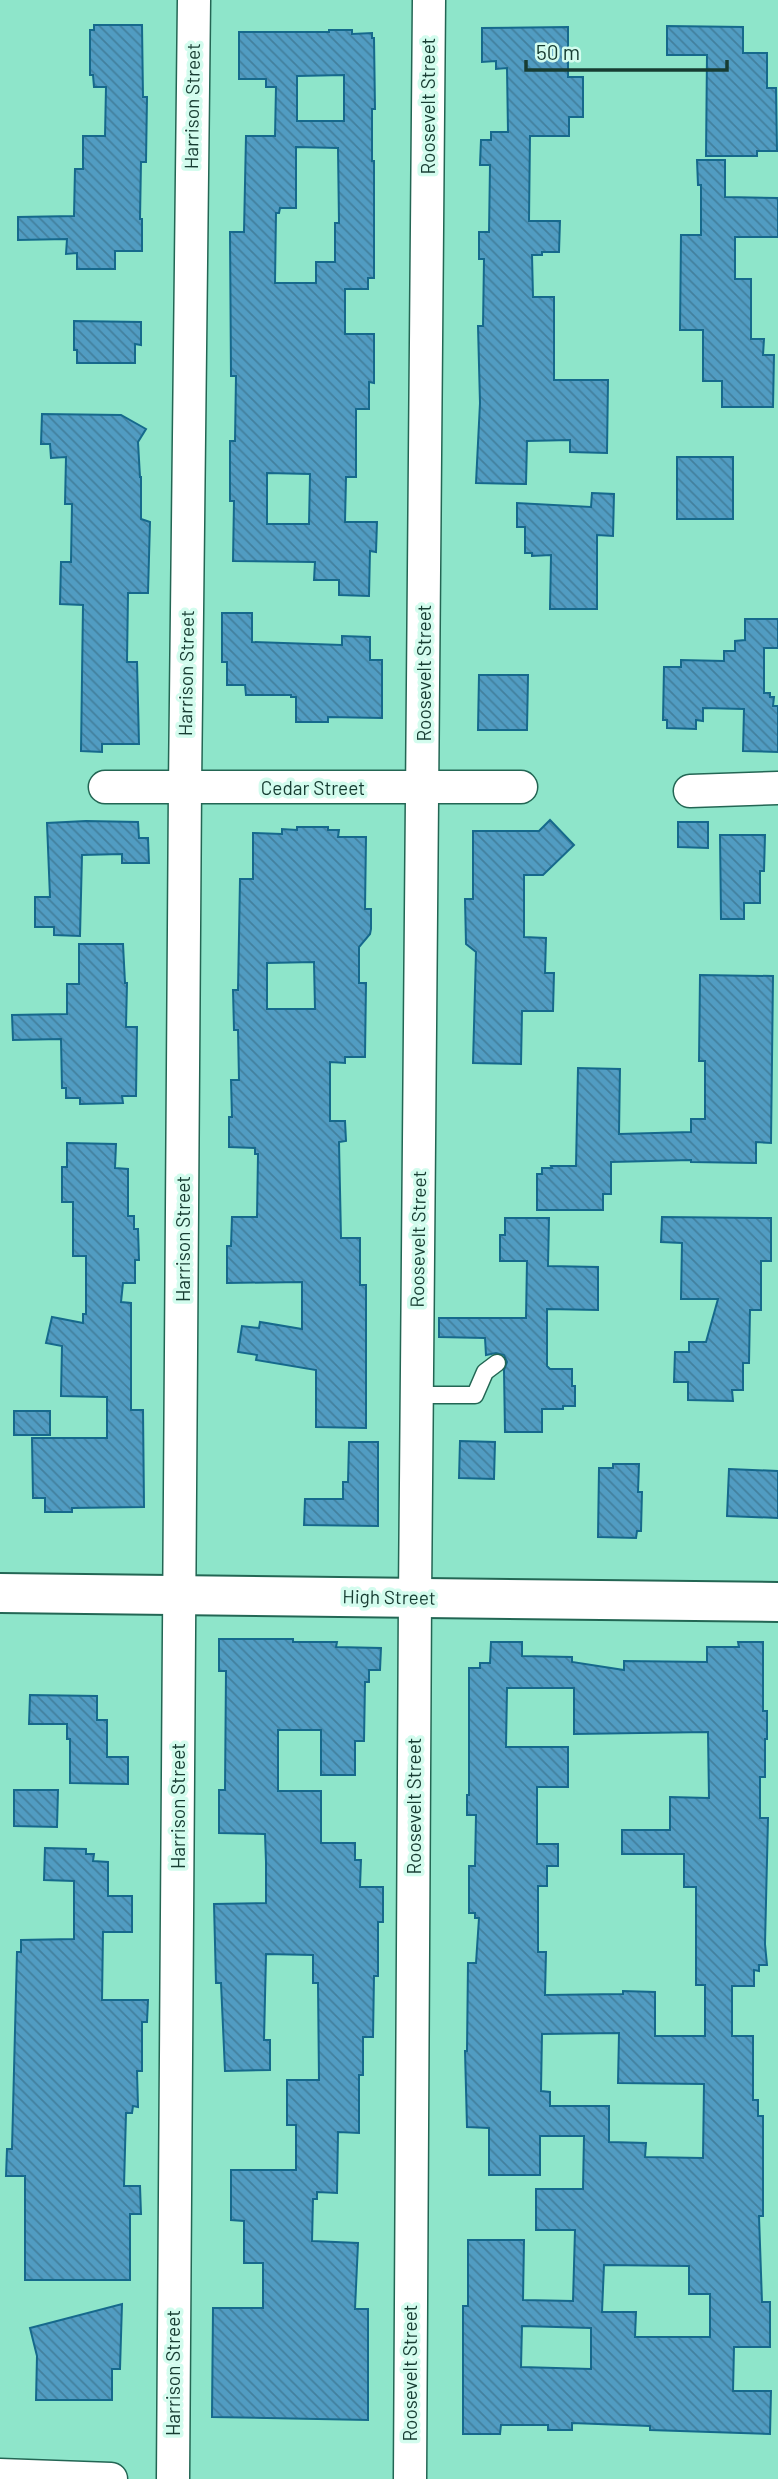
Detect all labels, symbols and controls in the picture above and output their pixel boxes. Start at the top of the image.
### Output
scale bar [526,28,727,72]
street label: Roosevelt Street [416,37,439,175]
text: 50 m [536,39,580,64]
street label: Harrison Street [179,43,204,169]
street label: Roosevelt Street [412,604,435,742]
street label: Harrison Street [173,610,198,736]
street label: Cedar Street [261,776,365,799]
street label: Roosevelt Street [405,1170,430,1308]
street label: Harrison Street [171,1176,194,1302]
street label: High Street [342,1584,436,1609]
street label: Roosevelt Street [402,1737,425,1875]
street label: Harrison Street [166,1743,189,1869]
street label: Roosevelt Street [398,2304,421,2442]
street label: Harrison Street [161,2310,184,2436]

